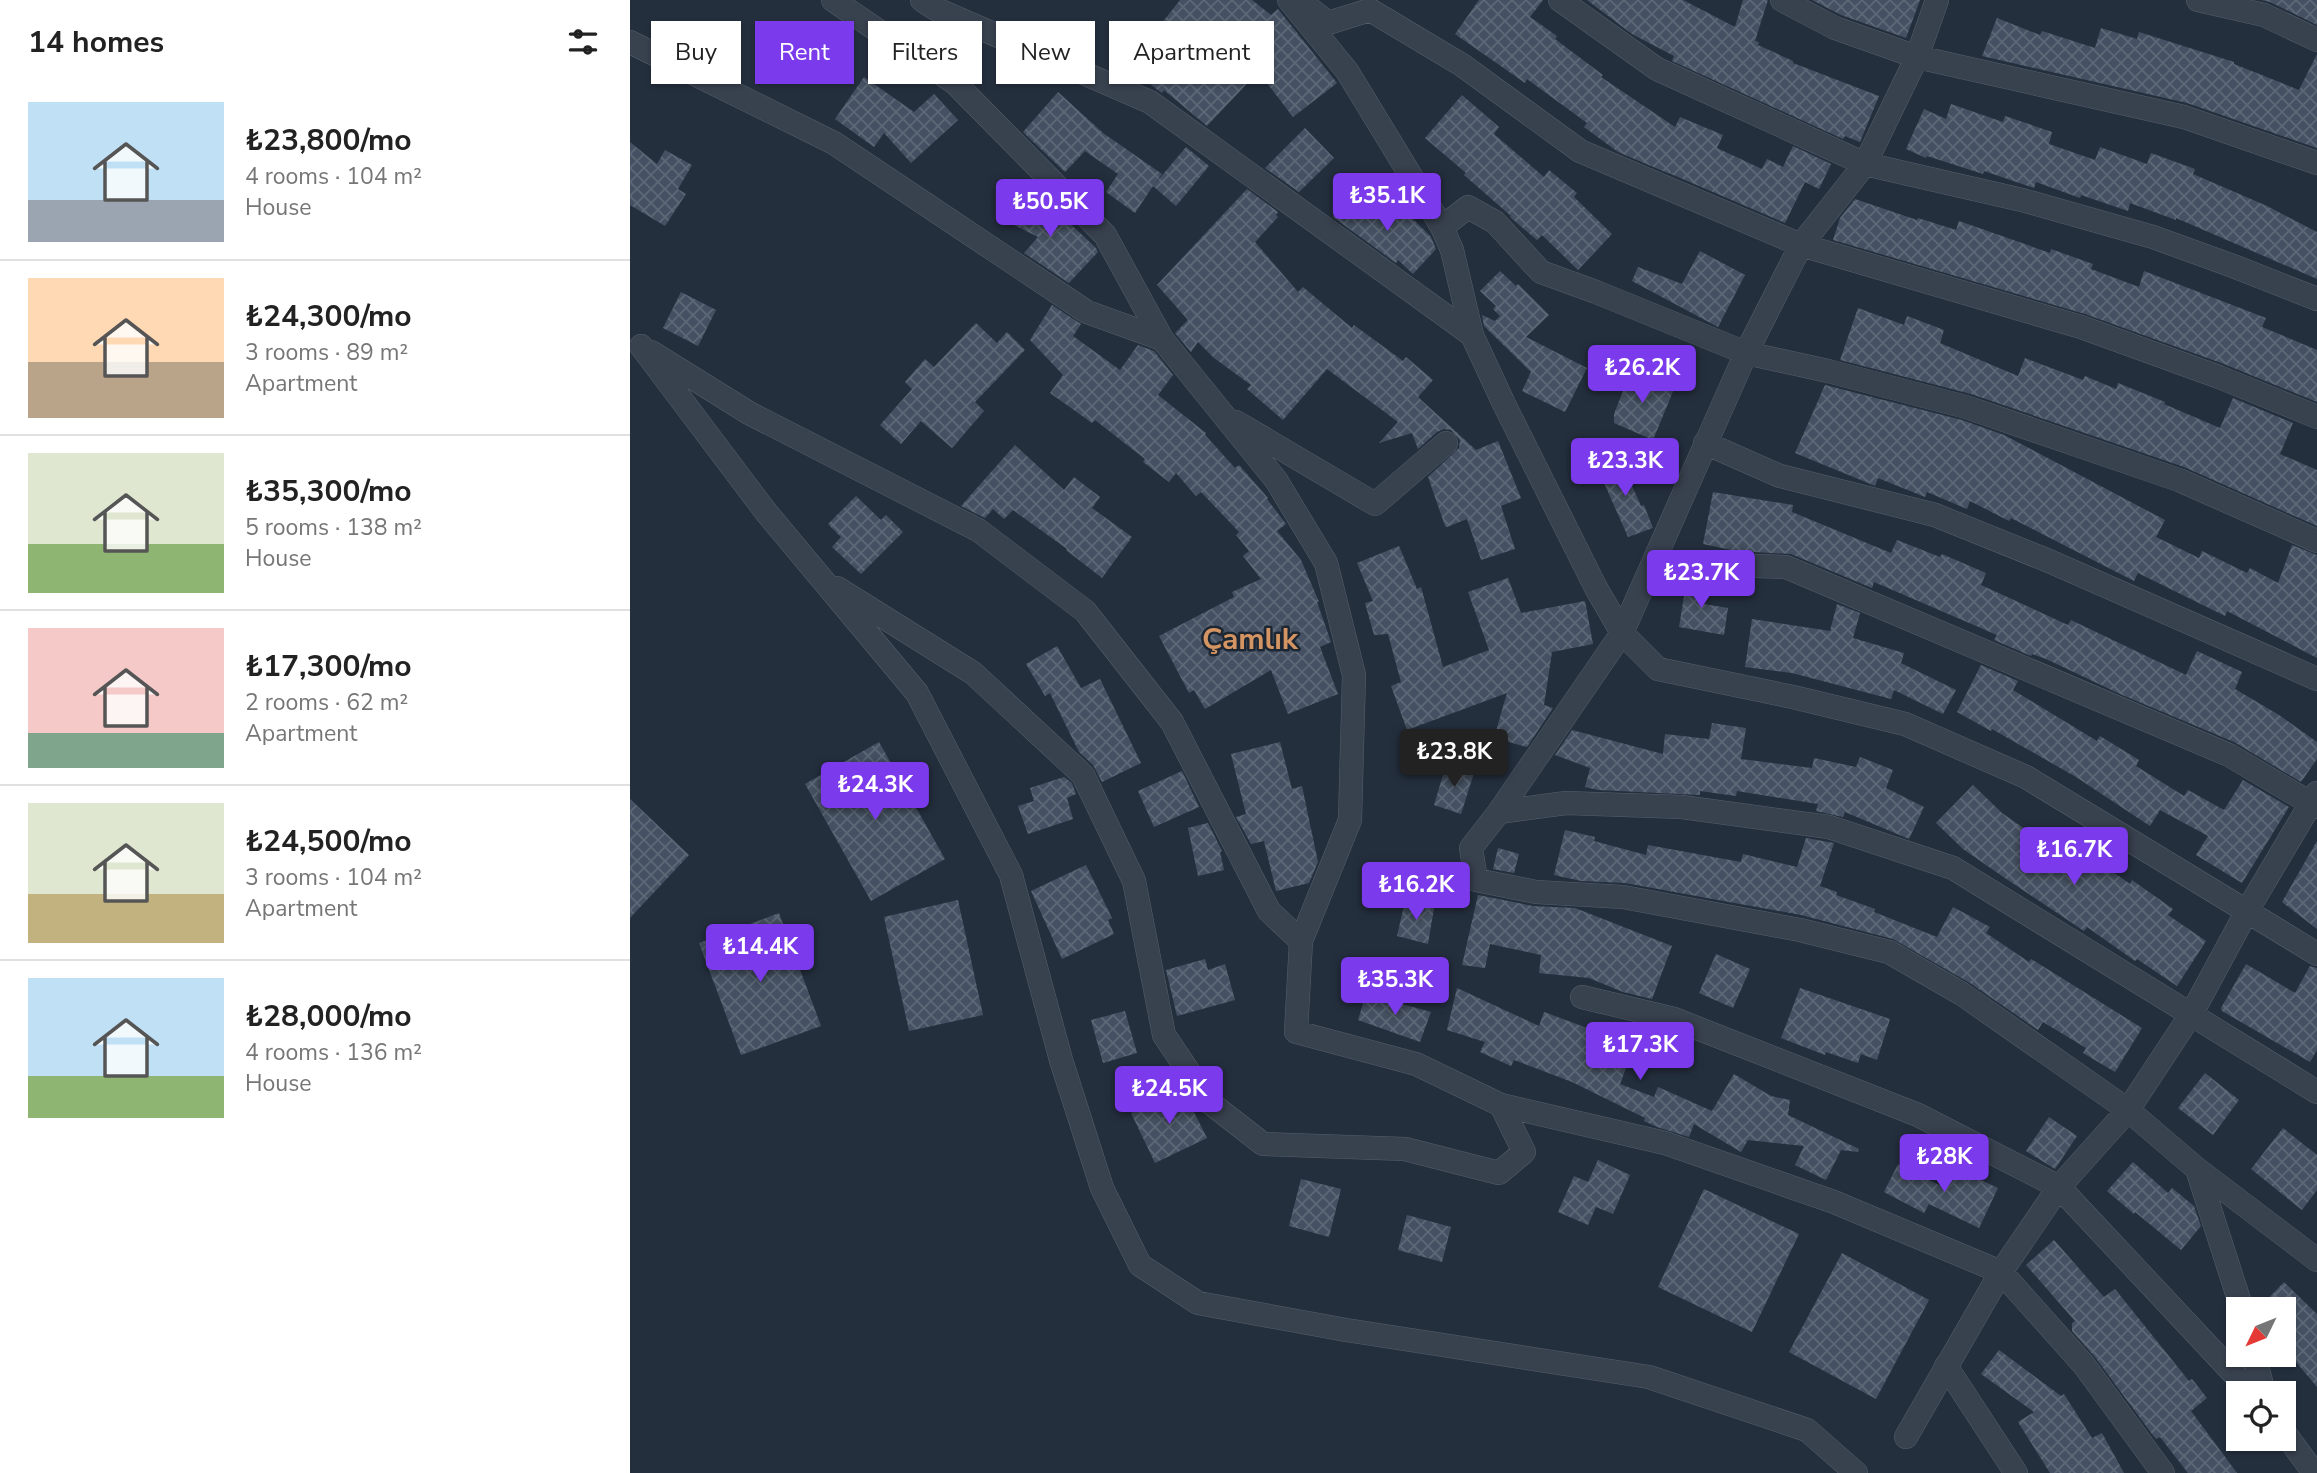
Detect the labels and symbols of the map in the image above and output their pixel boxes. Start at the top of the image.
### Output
pin: ₺35.1K [1330,174,1444,233]
pin: ₺50.5K [993,180,1107,239]
pin: ₺26.2K [1585,346,1699,405]
pin: ₺23.3K [1568,438,1682,498]
pin: ₺23.7K [1644,550,1758,610]
district label: Çamlık [1202,619,1299,660]
pin: ₺23.8K [1397,730,1511,789]
pin: ₺24.3K [818,762,932,822]
pin: ₺16.7K [2017,828,2131,887]
pin: ₺16.2K [1359,862,1473,922]
pin: ₺14.4K [703,925,817,984]
pin: ₺35.3K [1338,958,1452,1017]
pin: ₺17.3K [1583,1023,1697,1082]
pin: ₺24.5K [1112,1066,1226,1126]
pin: ₺28K [1903,1134,1985,1194]
north arrow [2226,1297,2296,1367]

